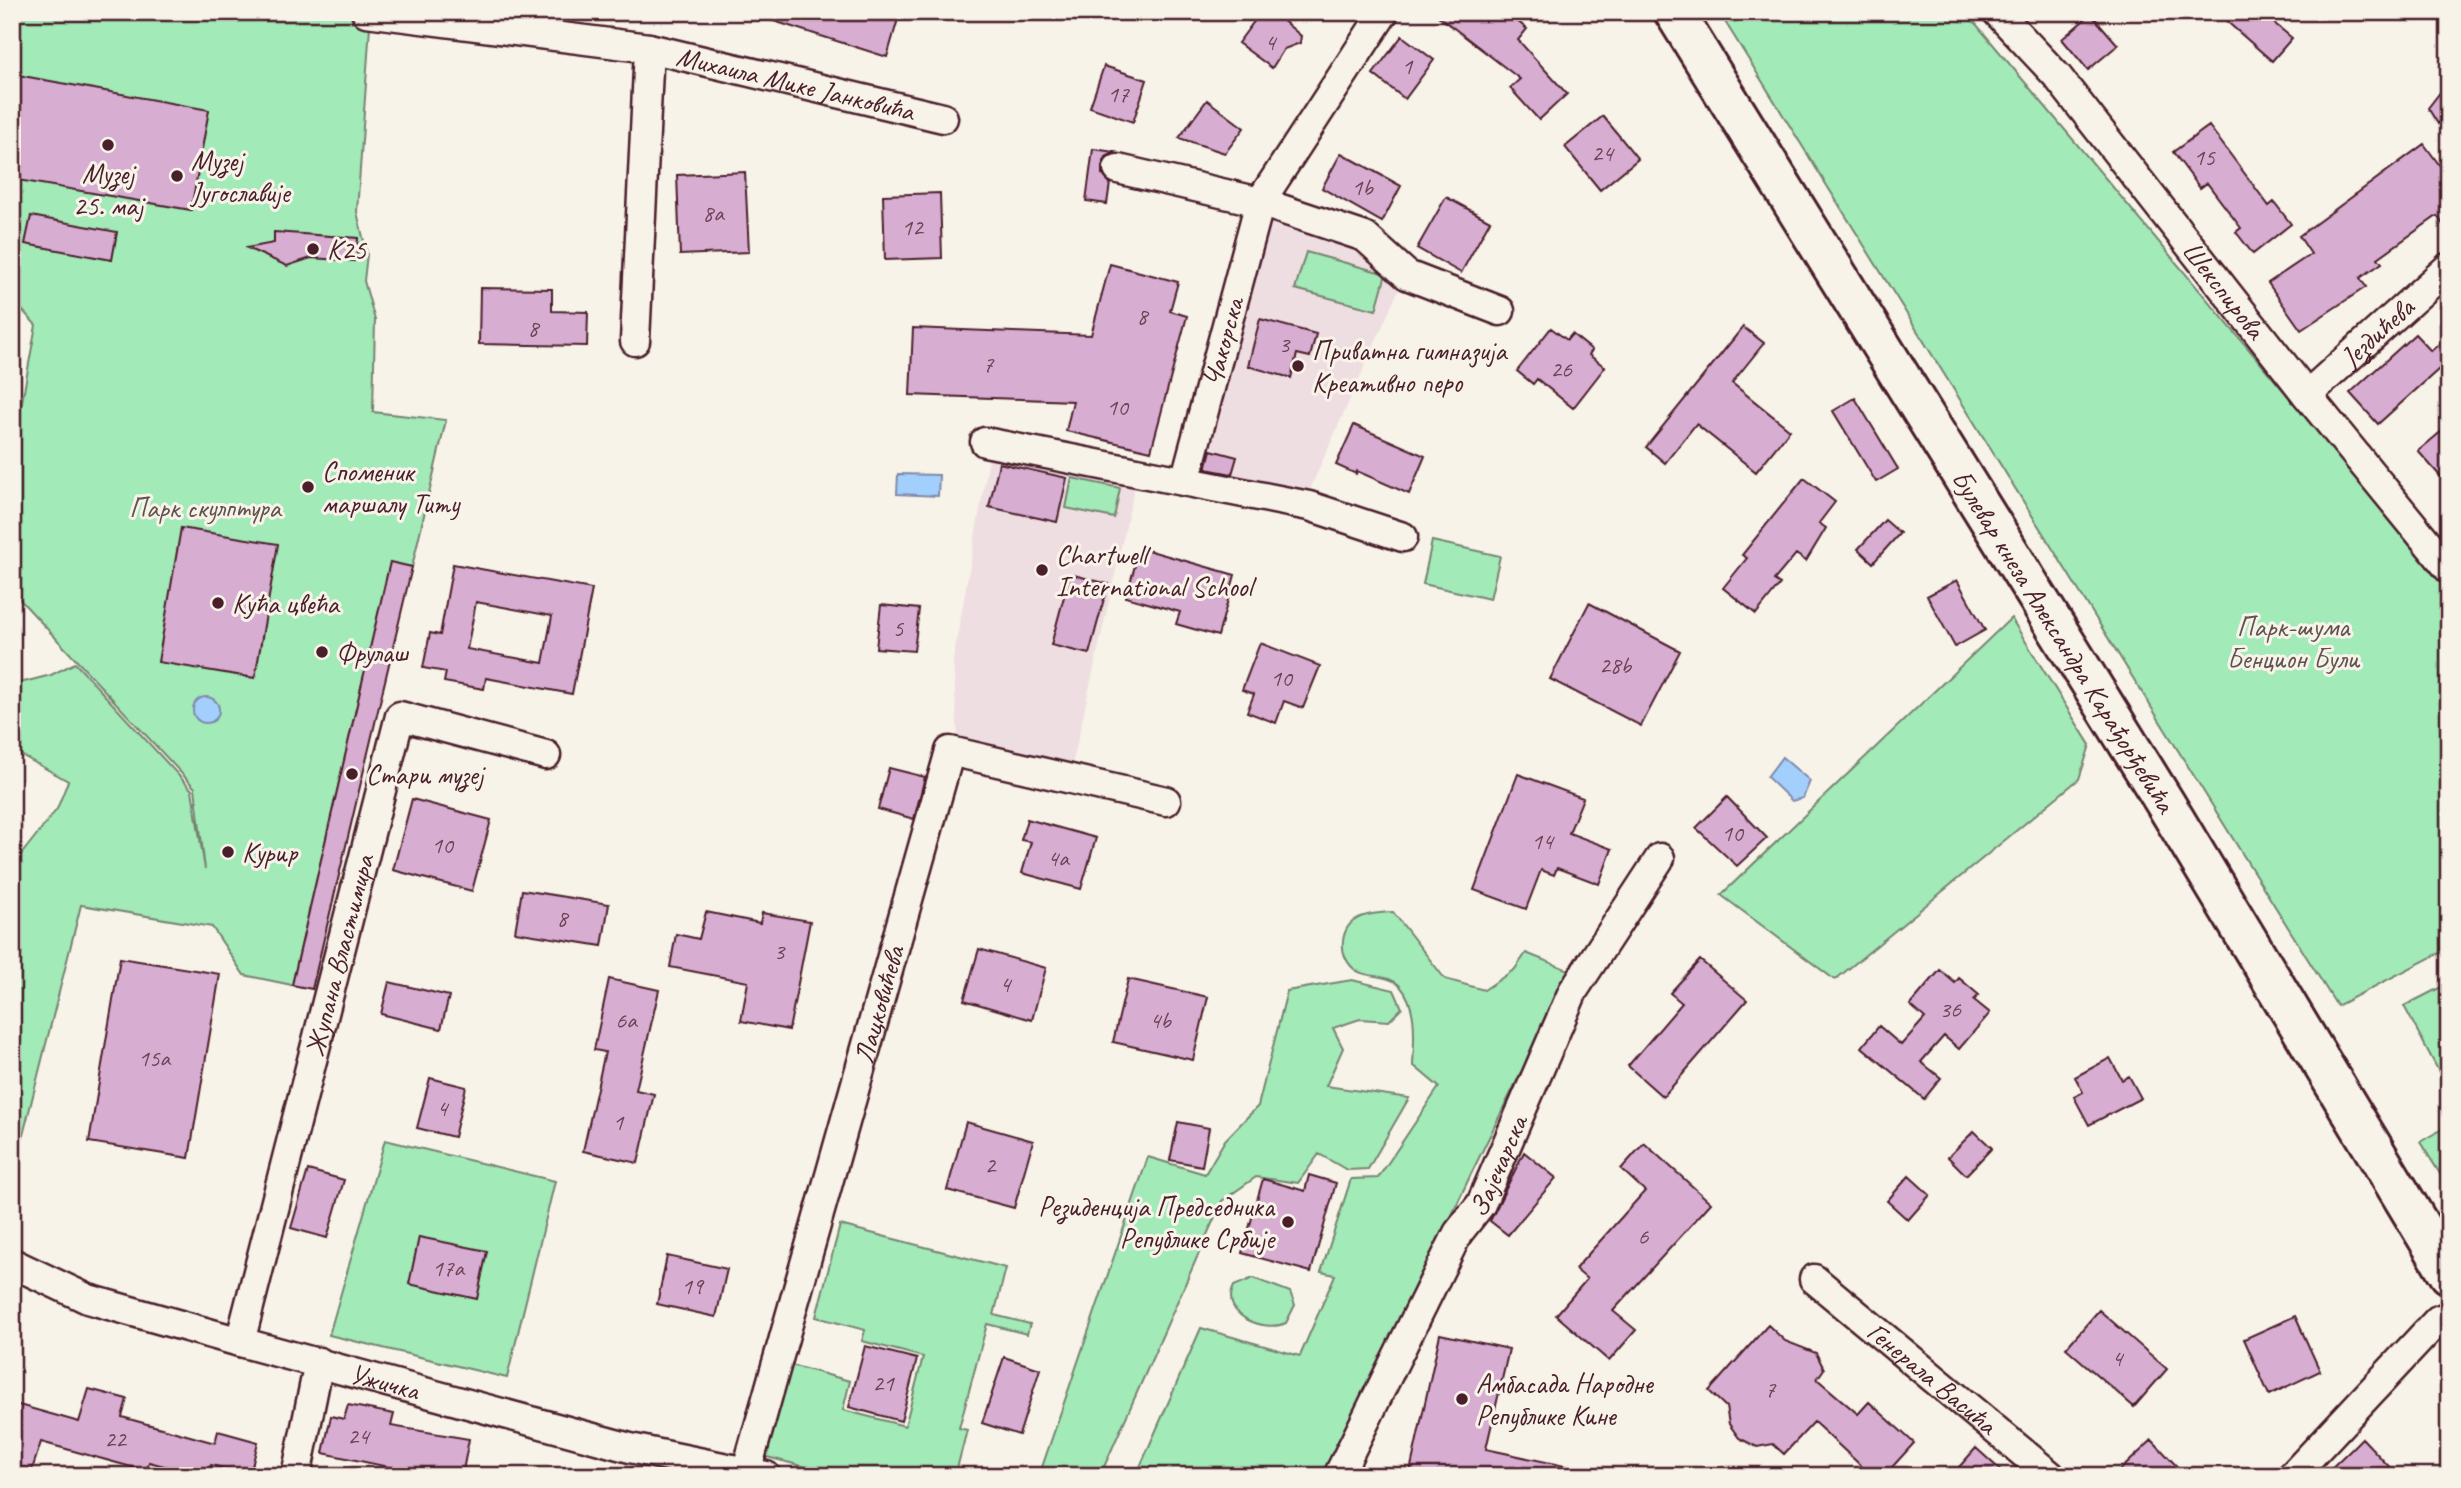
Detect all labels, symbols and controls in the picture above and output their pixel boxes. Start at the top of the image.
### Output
house number: 4 [1265,27,1278,57]
street label: Михаила Мике Јанковића [673,38,919,129]
house number: 1 [1402,51,1414,81]
house number: 17 [1107,79,1130,109]
marker: Музеј 25. мај [100,137,116,153]
house number: 24 [1591,138,1615,168]
house number: 15 [2193,142,2216,172]
place label: Музеј Југославије [189,143,292,210]
place label: Музеј 25. мај [73,156,146,223]
marker: Музеј Југославије [169,168,185,184]
house number: 1b [1351,172,1374,202]
house number: 8a [702,198,725,228]
house number: 12 [901,212,925,242]
place label: К25 [327,232,368,267]
street label: Шекспирова [2175,234,2274,347]
marker: К25 [305,241,321,257]
street label: Јездићева [2332,289,2423,376]
street label: Чакорска [1194,292,1252,390]
house number: 8 [1137,301,1150,331]
house number: 8 [528,313,541,343]
house number: 3 [1279,329,1292,359]
place label: Приватна гимназија Креативно перо [1312,333,1508,400]
house number: 7 [983,349,995,379]
house number: 26 [1550,354,1573,384]
marker: Приватна гимназија Креативно перо [1290,358,1306,374]
house number: 10 [1106,392,1130,422]
place label: Споменик маршалу Титу [322,454,462,521]
street label: Булевар кнеза Александра Карађорђевића [1944,463,2184,820]
marker: Споменик маршалу Титу [300,479,316,495]
park label: Парк скулптура [129,490,283,525]
place label: Chartwell International School [1056,537,1257,604]
marker: Chartwell International School [1034,562,1050,578]
place label: Кућа цвећа [232,586,340,621]
marker: Кућа цвећа [210,595,226,611]
park label: Парк-шума Бенцион Були [2227,609,2361,676]
house number: 5 [893,613,905,643]
place label: Фрулаш [336,635,410,670]
marker: Фрулаш [314,644,330,660]
house number: 28b [1599,650,1633,680]
house number: 10 [1270,663,1294,693]
place label: Стари музеј [366,757,486,793]
marker: Стари музеј [344,766,360,782]
house number: 10 [1721,818,1745,848]
house number: 14 [1531,826,1555,856]
house number: 10 [431,830,455,860]
place label: Курир [242,835,299,870]
house number: 4a [1047,843,1070,873]
marker: Курир [220,844,236,860]
street label: Жупана Властимира [297,849,382,1060]
house number: 8 [557,903,570,933]
house number: 3 [774,936,787,966]
street label: Лацковићева [846,940,912,1067]
house number: 4 [1000,969,1013,999]
house number: 36 [1939,994,1962,1024]
house number: 6a [615,1005,638,1035]
house number: 4b [1149,1005,1172,1035]
house number: 15a [138,1043,172,1073]
house number: 4 [437,1093,450,1123]
house number: 1 [613,1107,625,1137]
street label: Зајечарска [1461,1108,1536,1224]
house number: 2 [985,1150,998,1180]
place label: Резиденција Председника Републике Србије [1038,1189,1276,1256]
marker: Резиденција Председника Републике Србије [1280,1214,1296,1230]
house number: 6 [1638,1221,1650,1251]
house number: 17a [432,1253,466,1283]
house number: 19 [681,1271,705,1301]
street label: Генерала Васића [1860,1314,2006,1443]
house number: 4 [2112,1343,2125,1373]
street label: Ужичка [346,1356,425,1408]
place label: Амбасада Народне Републике Кине [1476,1366,1654,1433]
house number: 21 [872,1368,895,1398]
house number: 7 [1765,1374,1777,1404]
marker: Амбасада Народне Републике Кине [1454,1391,1470,1407]
house number: 24 [347,1421,371,1451]
house number: 22 [104,1424,128,1454]

